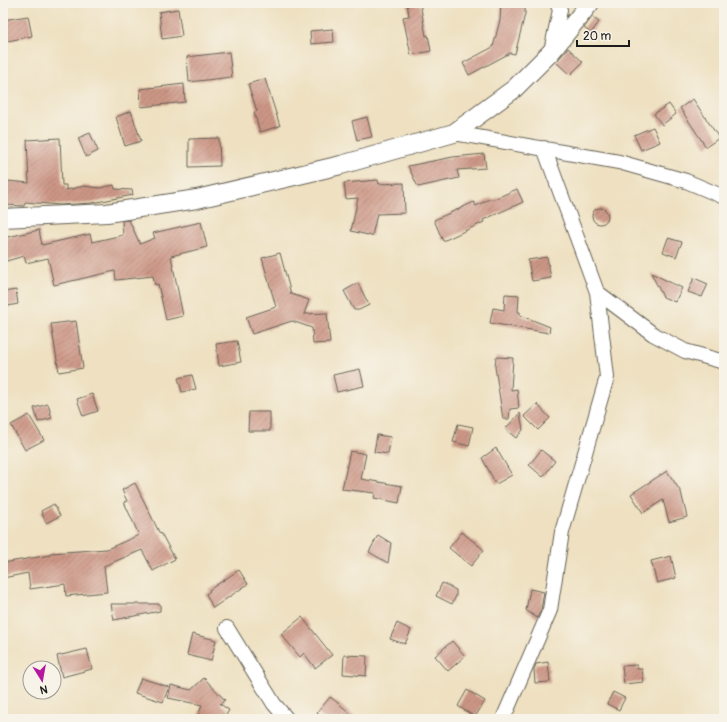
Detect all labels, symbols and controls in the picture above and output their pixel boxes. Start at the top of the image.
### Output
scale bar [577,22,629,48]
text: 20 m [583,29,612,44]
north arrow [22,660,62,700]
text: N [38,682,49,697]

